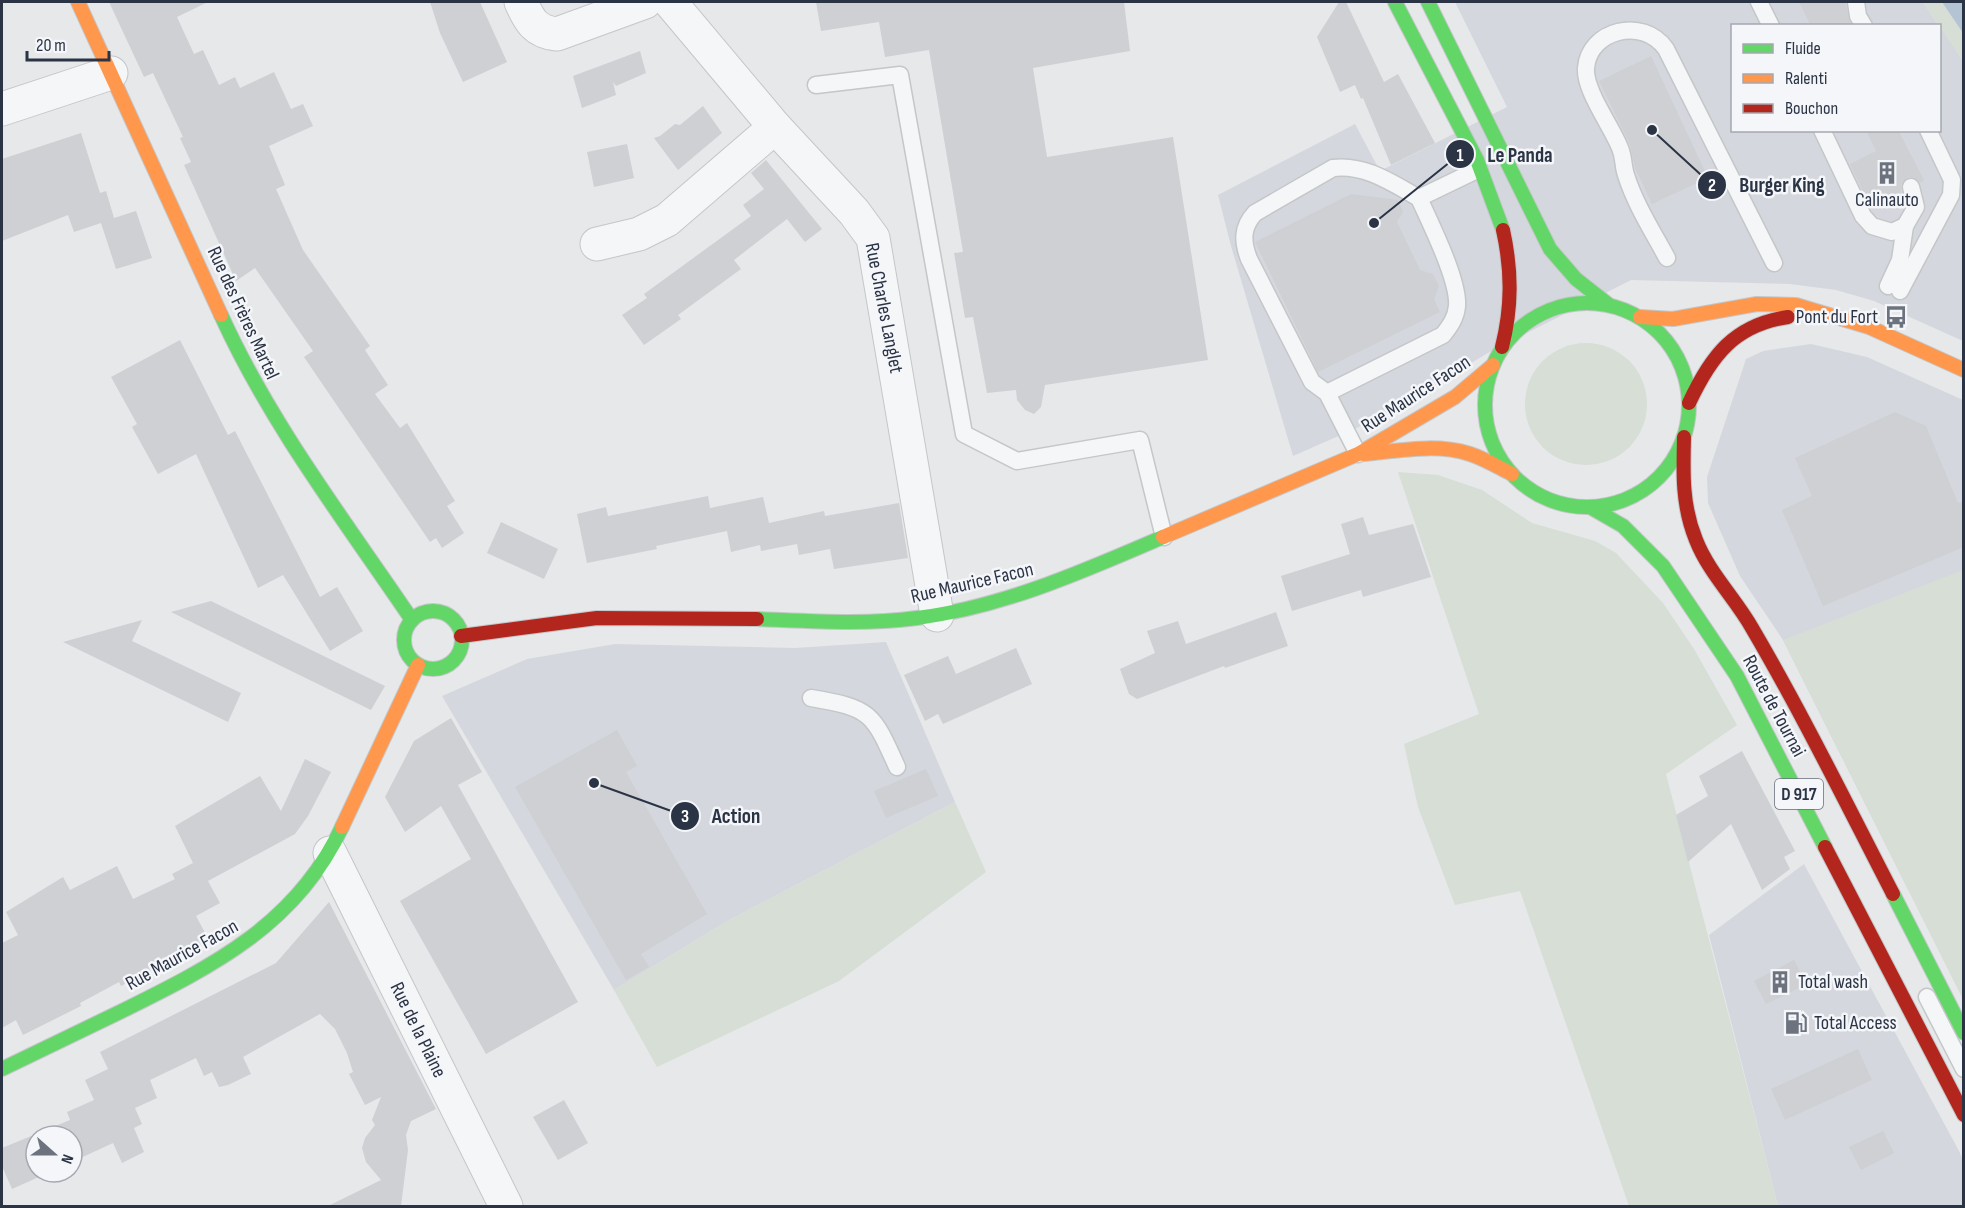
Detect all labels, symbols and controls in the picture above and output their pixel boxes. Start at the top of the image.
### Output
scale bar [27,24,110,62]
legend [1731,24,1941,132]
text: 20 m [36,35,66,56]
text: Fluide [1785,38,1821,59]
text: Ralenti [1785,68,1827,89]
text: Bouchon [1785,98,1838,119]
callout: Le Panda [1445,135,1564,174]
text: Le Panda [1487,143,1553,168]
text: 1 [1456,145,1464,166]
building icon: Calinauto [1874,160,1900,186]
callout: Burger King [1697,165,1836,204]
text: Burger King [1739,173,1825,198]
text: 2 [1708,175,1716,196]
place label: Calinauto [1855,188,1919,212]
street label: Rue Charles Langlet [860,241,908,375]
street label: Rue des Frères Martel [202,243,284,383]
bus stop icon: Pont du Fort [1883,304,1909,330]
place label: Pont du Fort [1796,305,1878,329]
street label: Rue Maurice Facon [1357,350,1475,438]
street label: Rue Maurice Facon [908,557,1036,609]
street label: Route de Tournai [1737,651,1811,761]
road number: D 917 [1775,779,1823,809]
callout: Action [670,797,772,836]
text: Action [711,804,760,829]
text: 3 [681,806,689,827]
street label: Rue Maurice Facon [121,914,243,996]
building icon: Total wash [1767,969,1793,995]
place label: Total wash [1798,970,1868,994]
street label: Rue de la Plaine [385,978,451,1082]
fuel station icon: Total Access [1783,1010,1809,1036]
place label: Total Access [1814,1011,1897,1035]
north arrow [24,1124,84,1184]
text: N [56,1151,77,1166]

